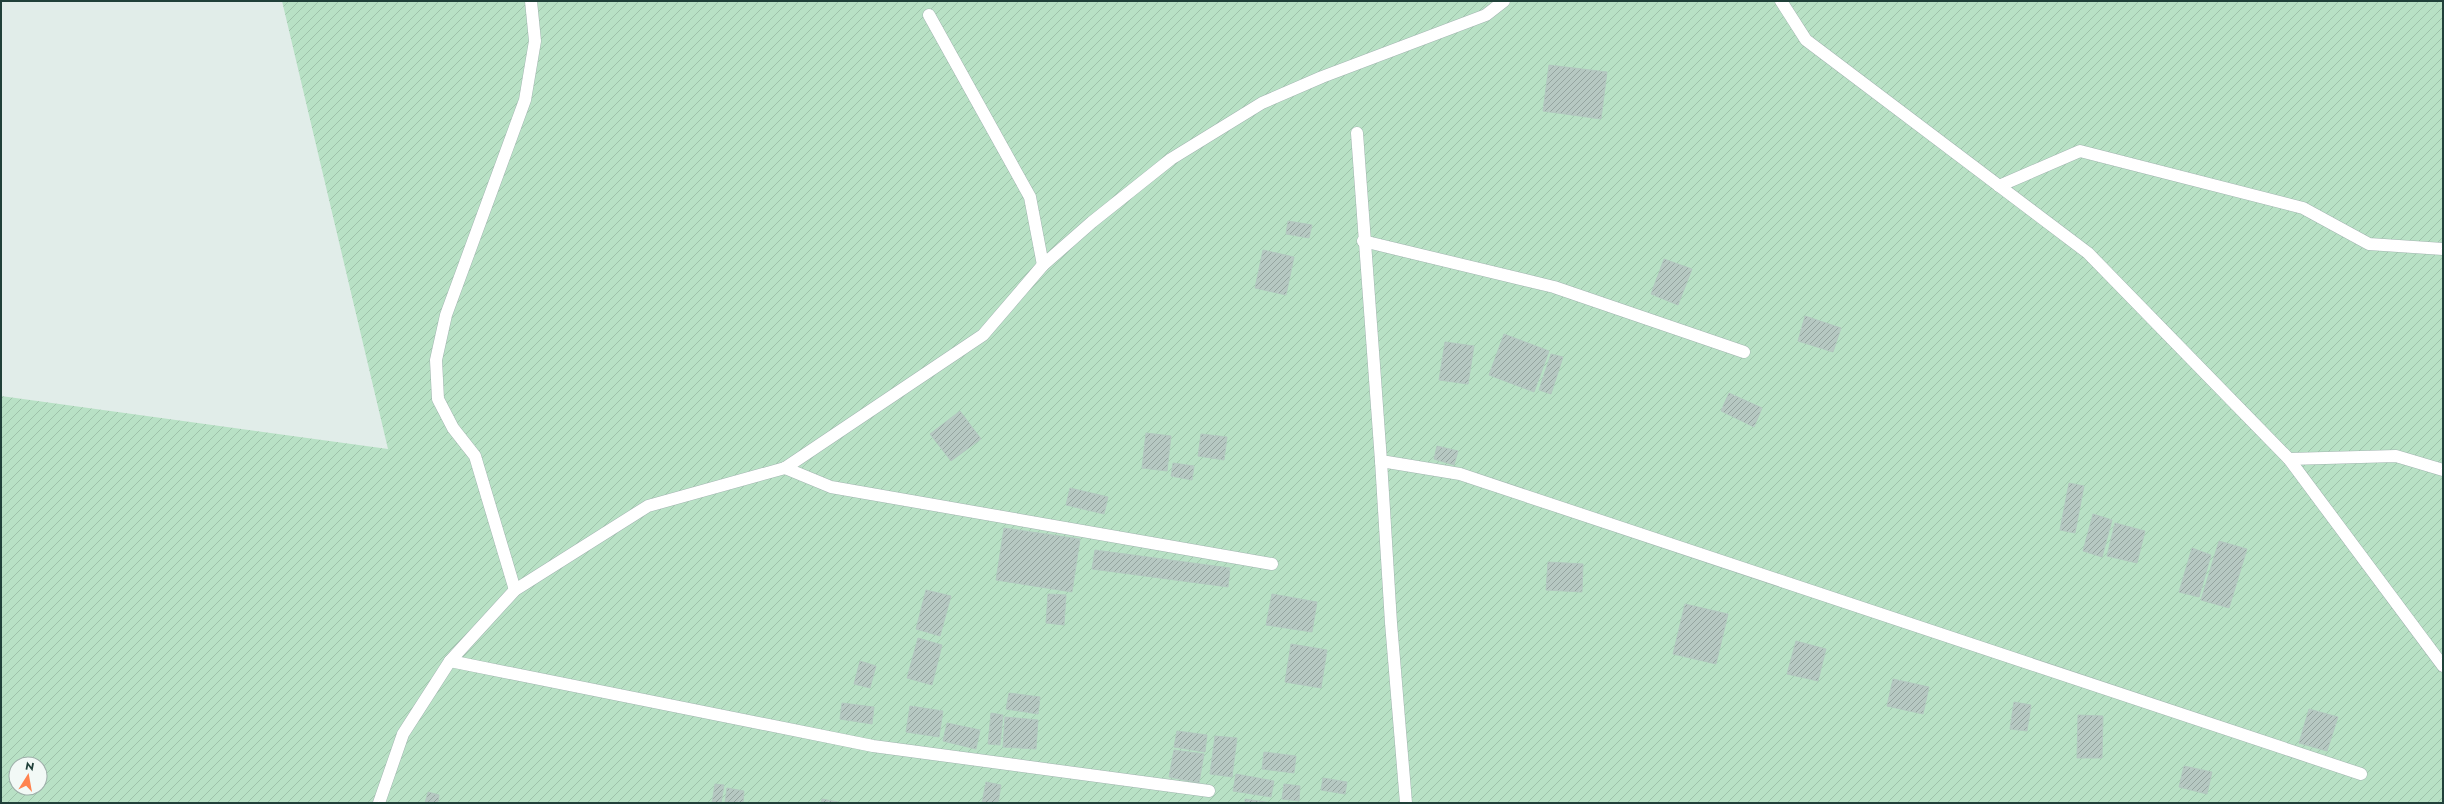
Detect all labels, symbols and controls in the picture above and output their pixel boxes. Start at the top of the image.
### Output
north arrow [8,756,48,796]
text: N [24,757,36,775]

